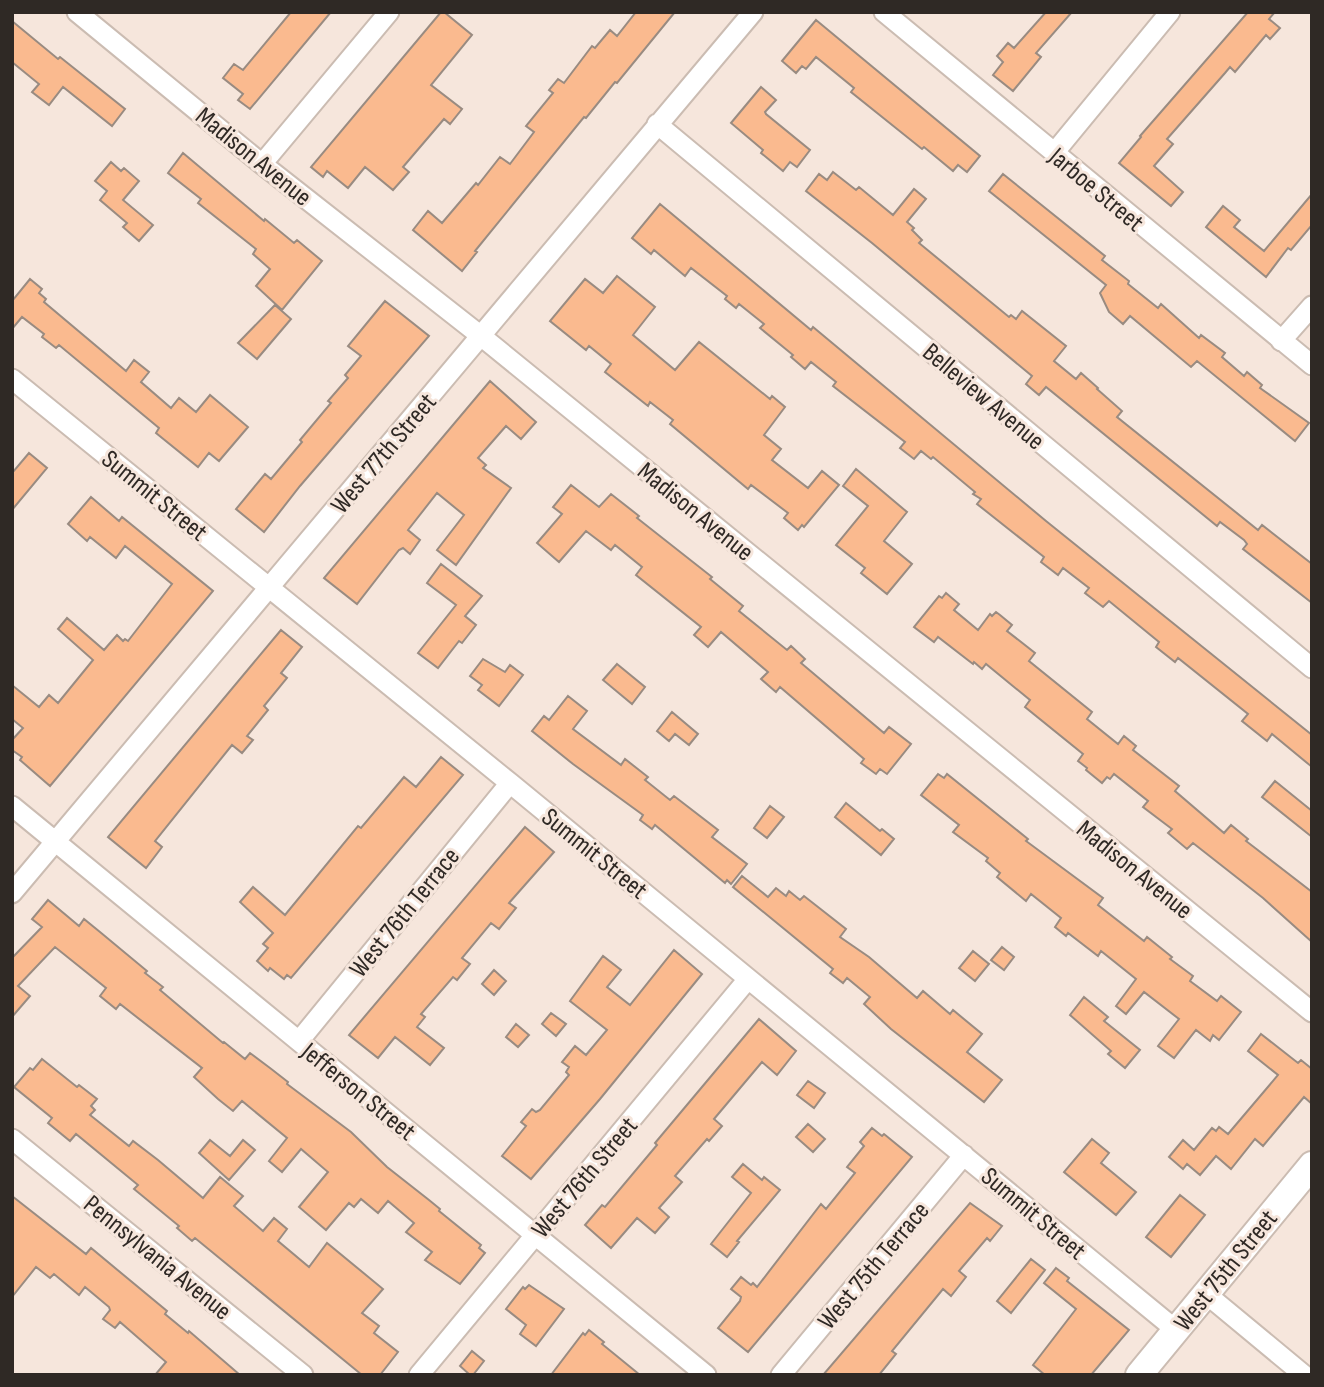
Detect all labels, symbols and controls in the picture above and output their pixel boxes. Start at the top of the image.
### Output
street label: Madison Avenue [189,101,317,213]
street label: Jarboe Street [1042,141,1150,239]
street label: Belleview Avenue [916,337,1050,457]
street label: West 77th Street [325,387,443,520]
street label: Summit Street [95,444,213,548]
street label: Madison Avenue [631,456,759,568]
street label: Summit Street [535,802,653,906]
street label: Madison Avenue [1070,814,1198,926]
street label: West 76th Terrace [343,842,467,984]
street label: Jefferson Street [294,1036,421,1148]
street label: West 76th Street [526,1111,645,1245]
street label: Summit Street [974,1161,1092,1267]
street label: Pennsylvania Avenue [77,1189,237,1327]
street label: West 75th Terrace [812,1196,936,1336]
street label: West 75th Street [1168,1204,1285,1338]

